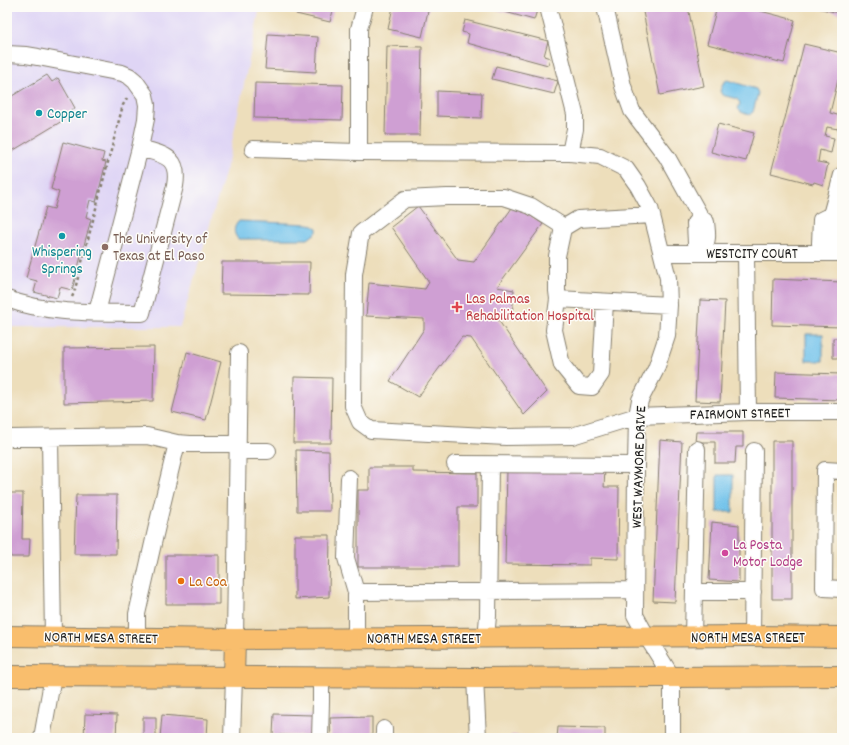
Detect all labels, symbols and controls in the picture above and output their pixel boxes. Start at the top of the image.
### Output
place label: Copper [47,104,88,126]
marker: Copper [34,108,44,118]
place label: The University of Texas at El Paso [113,229,208,268]
marker: Whispering Springs [57,231,67,241]
place label: Whispering Springs [32,242,92,281]
marker: The University of Texas at El Paso [100,242,110,252]
street label: WESTCITY COURT [706,244,798,266]
place label: Las Palmas Rehabilitation Hospital [466,289,594,328]
marker: Las Palmas Rehabilitation Hospital [451,301,463,313]
street label: FAIRMONT STREET [690,403,791,427]
street label: WEST WAYMORE DRIVE [627,405,653,529]
place label: La Posta Motor Lodge [733,535,803,574]
marker: La Posta Motor Lodge [720,548,730,558]
place label: La Coa [189,572,228,594]
marker: La Coa [176,576,186,586]
street label: NORTH MESA STREET [44,627,158,651]
street label: NORTH MESA STREET [691,628,805,650]
street label: NORTH MESA STREET [367,629,481,651]

